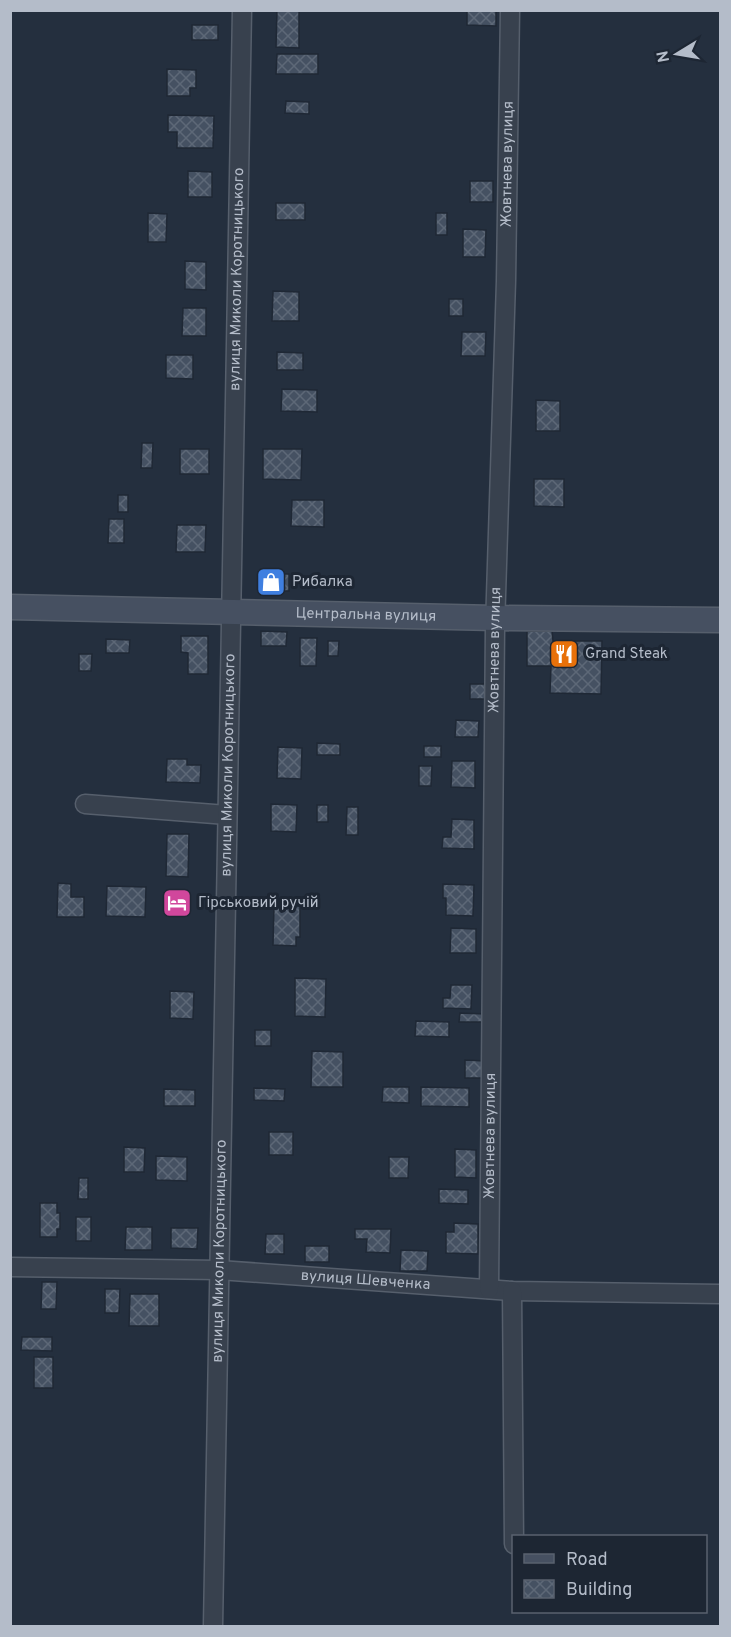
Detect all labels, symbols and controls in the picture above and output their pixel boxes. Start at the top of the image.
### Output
north arrow [647,24,707,84]
text: N [653,49,675,64]
street label: Жовтнева вулиця [497,101,518,227]
street label: вулиця Миколи Коротницького [226,167,249,391]
shop icon: Рибалка [255,566,287,598]
place label: Рибалка [292,573,353,592]
street label: Жовтнева вулиця [485,587,506,713]
street label: Центральна вулиця [295,604,437,626]
restaurant icon: Grand Steak [548,638,580,670]
place label: Grand Steak [585,645,668,664]
street label: вулиця Миколи Коротницького [217,653,240,877]
hotel icon: Гірськовий ручій [161,887,193,919]
place label: Гірськовий ручій [198,894,319,913]
street label: Жовтнева вулиця [480,1073,500,1199]
street label: вулиця Миколи Коротницького [208,1139,231,1363]
street label: вулиця Шевченка [300,1266,431,1295]
legend [512,1535,707,1613]
text: Road [566,1549,608,1572]
text: Building [566,1579,632,1602]

